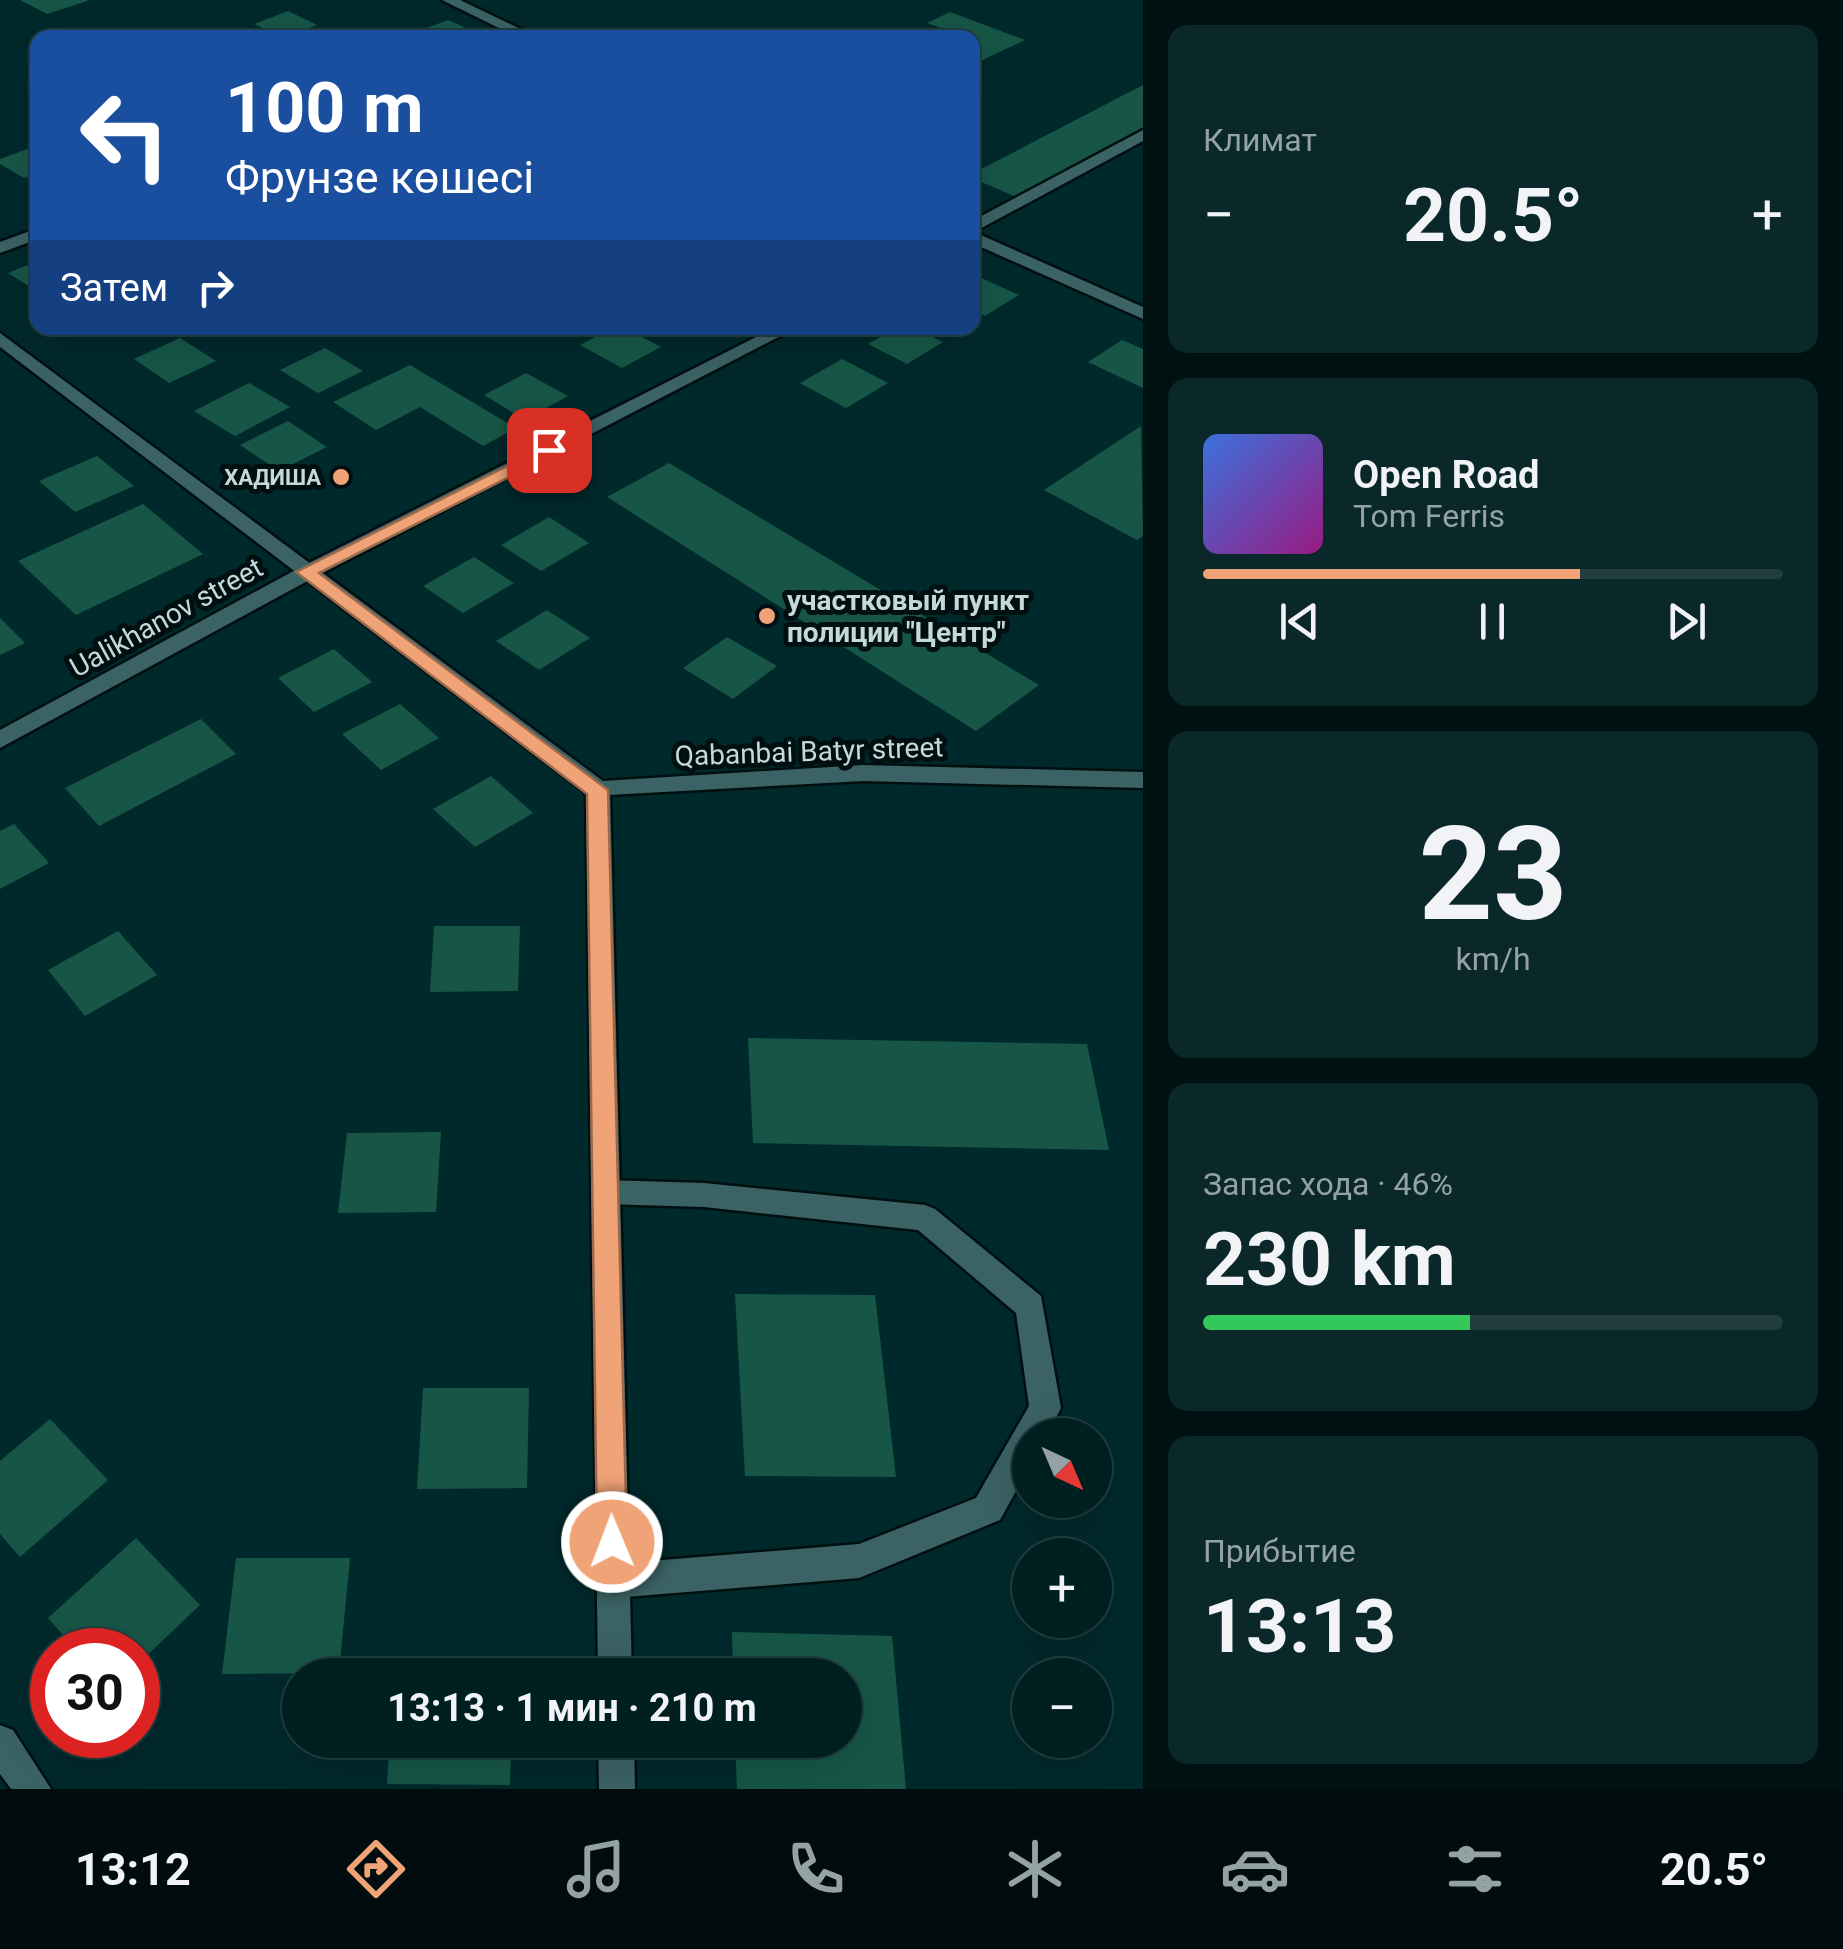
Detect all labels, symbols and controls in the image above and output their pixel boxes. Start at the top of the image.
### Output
text: 100 m [225,67,424,149]
icon: left [60,70,190,200]
text: Климат [1203,121,1317,159]
text: Фрунзе көшесі [225,151,534,204]
text: 20.5° [1403,171,1583,259]
text: − [1203,183,1234,247]
text: + [1752,183,1783,247]
icon: right [188,260,243,315]
text: Затем [60,266,168,310]
pin [507,408,592,493]
icon: arrive [522,423,577,478]
text: Open Road [1353,453,1539,497]
place label: ХАДИША [224,465,321,490]
marker: ХАДИША [330,466,352,488]
text: Tom Ferris [1353,497,1505,535]
street label: Ualikhanov street [64,551,268,684]
place label: участковый пункт полиции "Центр" [787,584,1029,649]
icon: previous [1272,594,1327,649]
icon: pause [1465,594,1520,649]
icon: next [1659,594,1714,649]
marker: участковый пункт полиции "Центр" [756,605,778,627]
street label: Qabanbai Batyr street [674,730,944,773]
text: 23 [1418,798,1568,951]
text: km/h [1455,940,1531,978]
text: Запас хода · 46% [1203,1165,1453,1203]
text: 230 km [1203,1215,1456,1303]
north arrow [1012,1418,1112,1518]
map controls [1012,1418,1112,1758]
position arrow [560,1490,664,1594]
text: Прибытие [1203,1532,1356,1570]
button: + [1012,1538,1112,1638]
text: 13:13 [1203,1582,1396,1670]
speed limit sign: 30 [30,1628,160,1758]
button: − [1012,1658,1112,1758]
text: 13:13 · 1 мин · 210 m [387,1686,757,1730]
icon: directions [341,1834,411,1904]
icon: music [561,1834,631,1904]
icon: phone [781,1834,851,1904]
icon: climate [1000,1834,1070,1904]
icon: car [1220,1834,1290,1904]
icon: filters [1440,1834,1510,1904]
text: 13:12 [75,1843,191,1896]
text: 20.5° [1660,1843,1768,1896]

